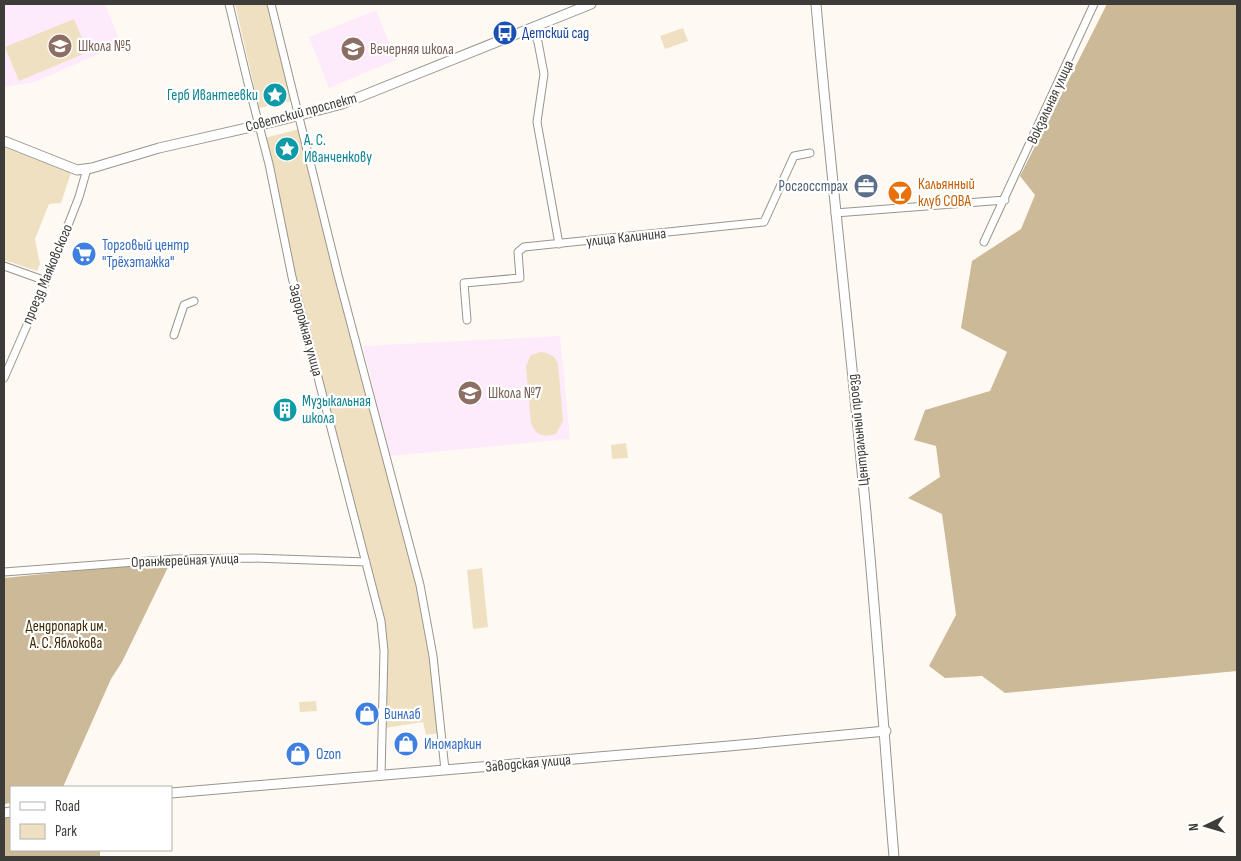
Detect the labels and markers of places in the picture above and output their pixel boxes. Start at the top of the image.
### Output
bus stop icon: Детский сад [492,20,518,46]
place label: Детский сад [522,24,589,43]
school or university icon: Школа №5 [47,33,73,59]
school or university icon: Вечерняя школа [340,36,366,62]
place label: Школа №5 [78,37,131,56]
place label: Вечерняя школа [370,40,454,59]
place icon: Герб Ивантеевки [262,82,288,108]
place label: Герб Ивантеевки [167,86,258,105]
place label: А. С. Иванченкову [303,131,372,167]
place icon: А. С. Иванченкову [274,136,300,162]
office icon: Росгосстрах [853,173,879,199]
place label: Кальянный клуб СОВА [918,175,975,211]
place label: Росгосстрах [779,177,848,196]
bar icon: Кальянный клуб СОВА [887,180,913,206]
place label: Торговый центр "Трёхэтажка" [102,236,189,272]
supermarket icon: Торговый центр "Трёхэтажка" [71,241,97,267]
school or university icon: Школа №7 [457,380,483,406]
place label: Школа №7 [488,384,541,403]
place label: Музыкальная школа [302,392,371,428]
building icon: Музыкальная школа [272,397,298,423]
shop icon: Винлаб [354,701,380,727]
place label: Винлаб [384,705,421,724]
shop icon: Иномаркин [393,731,419,757]
place label: Иномаркин [424,735,482,754]
shop icon: Ozon [285,741,311,767]
place label: Ozon [316,745,341,764]

